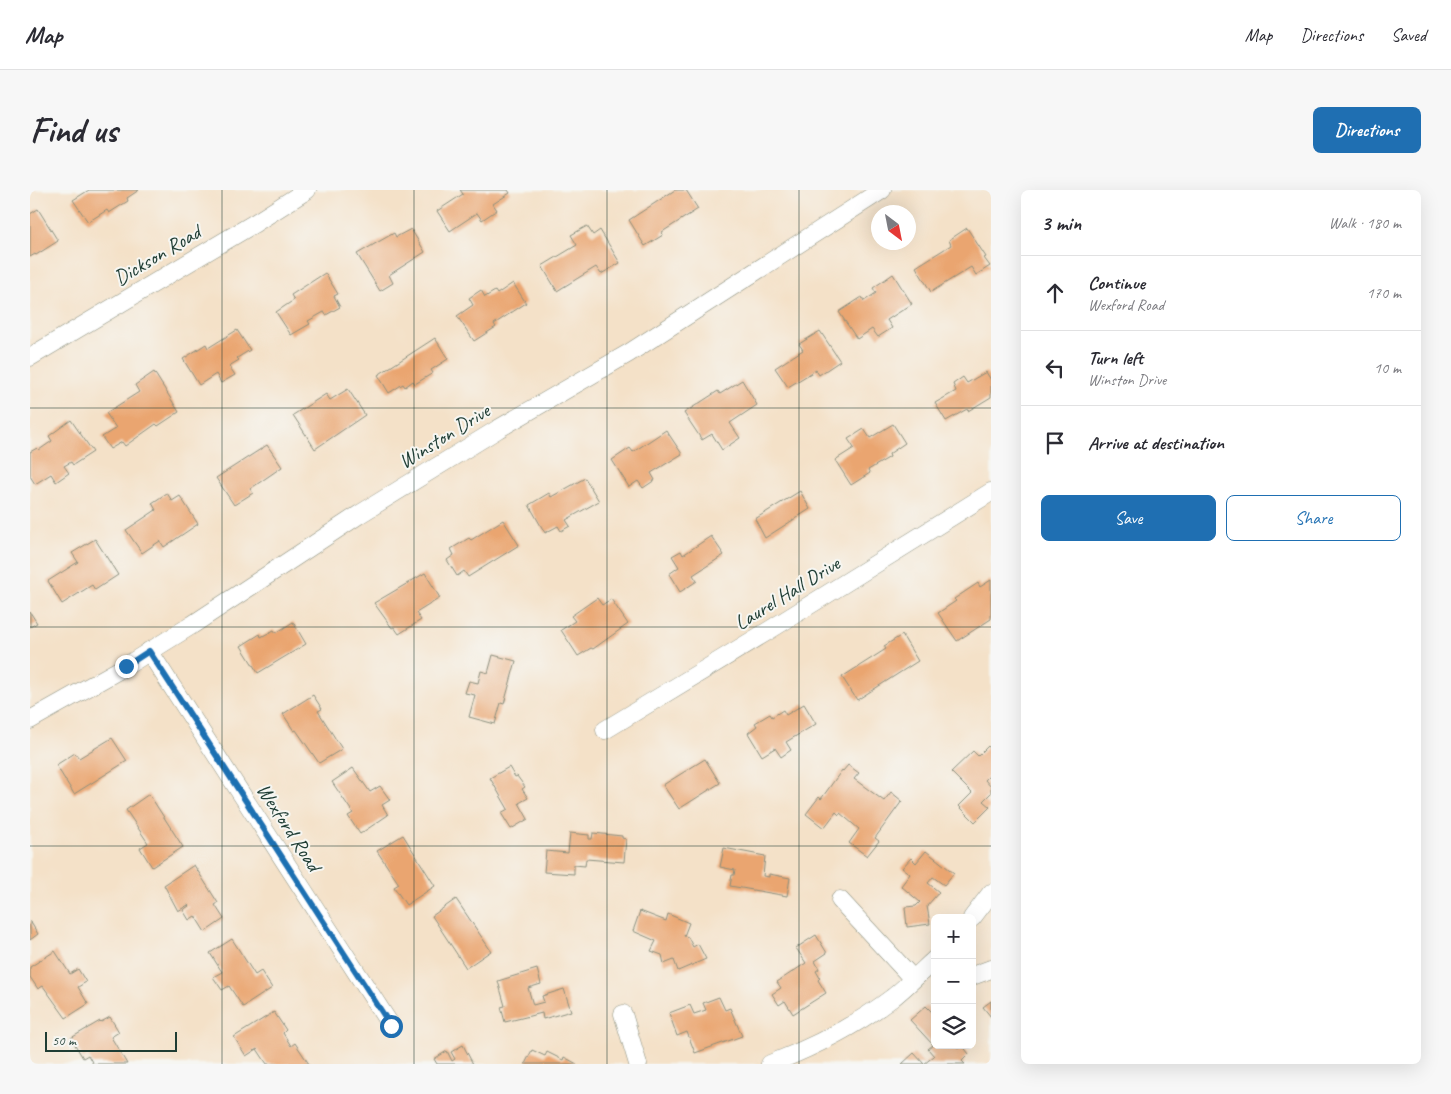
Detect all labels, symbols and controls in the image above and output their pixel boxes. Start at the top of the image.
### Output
text: Map [25,20,62,50]
text: Map [1245,24,1272,46]
text: Directions [1300,24,1363,46]
text: Saved [1391,24,1426,46]
button: Directions [1313,107,1421,153]
text: Find us [30,108,117,153]
north arrow [871,205,916,250]
text: 3 min [1041,210,1081,236]
text: Walk · 180 m [1329,213,1401,233]
street label: Dickson Road [109,217,208,291]
text: Continue [1088,271,1145,295]
icon: ahead [1041,279,1069,307]
text: 170 m [1367,283,1401,303]
text: Wexford Road [1088,295,1164,315]
text: Turn left [1088,346,1143,370]
icon: left [1041,354,1069,382]
text: 10 m [1374,358,1401,378]
text: Winston Drive [1088,370,1166,390]
street label: Winston Drive [394,397,496,474]
icon: arrive [1041,429,1069,457]
text: Arrive at destination [1088,431,1224,455]
button: Save [1041,495,1216,541]
button: Share [1226,495,1401,541]
street label: Laurel Hall Drive [729,550,846,636]
route end [115,655,138,678]
street label: Wexford Road [251,778,329,879]
map controls [931,914,976,1049]
button: + [931,914,976,959]
button: − [931,959,976,1004]
button: layers [931,1004,976,1049]
route start [380,1015,403,1038]
scale bar [45,1029,178,1052]
text: 50 m [52,1032,76,1049]

